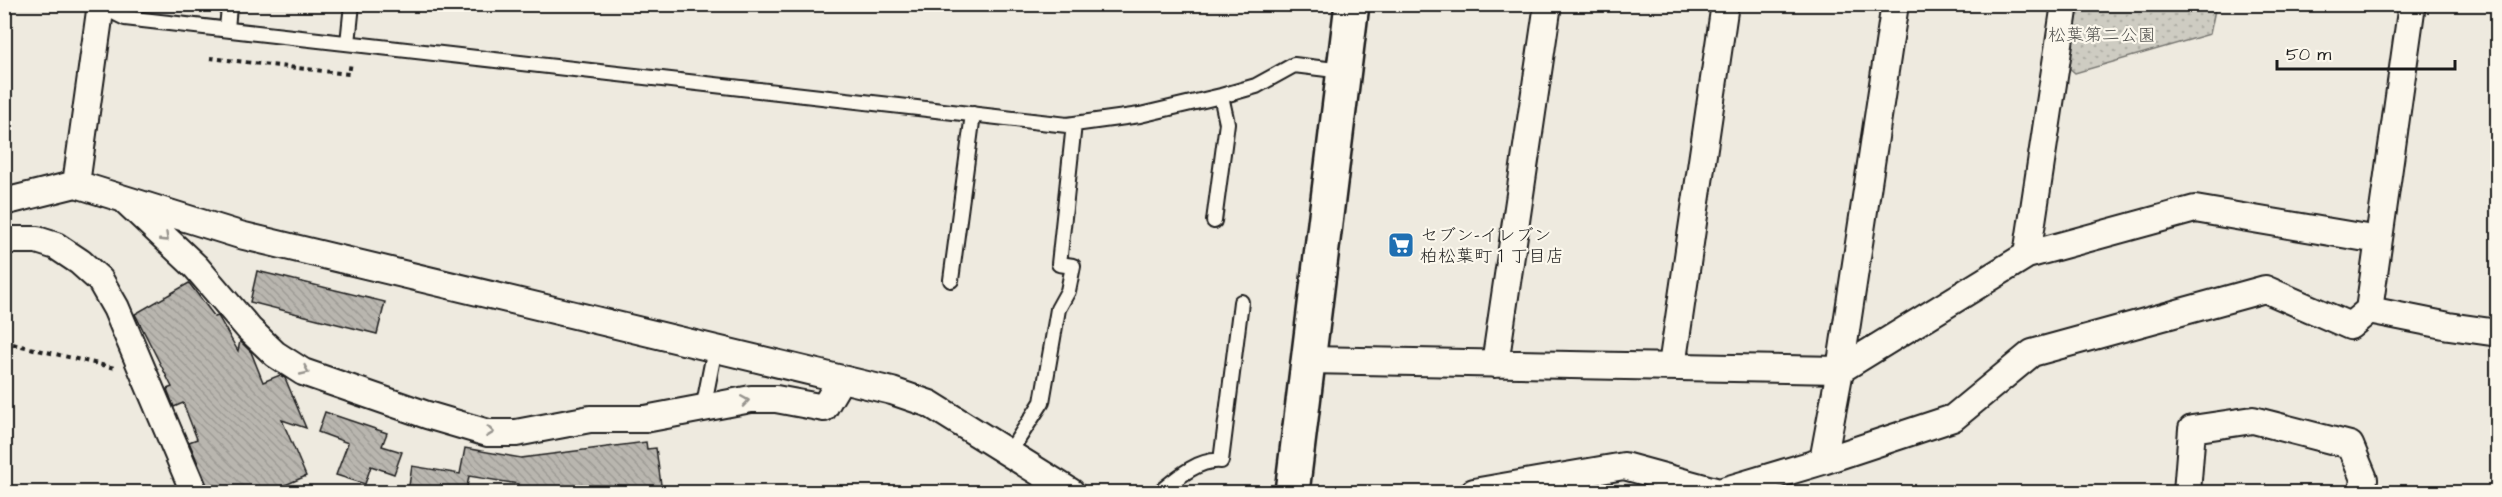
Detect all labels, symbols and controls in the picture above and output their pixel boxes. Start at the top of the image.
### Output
park label: 松葉第二公園 [2048,23,2156,48]
scale bar [2277,33,2456,71]
text: 50 m [2286,42,2331,67]
place label: セブン-イレブン 柏松葉町１丁目店 [1420,223,1564,269]
one-way arrow [158,230,169,241]
supermarket icon: セブン-イレブン 柏松葉町１丁目店 [1386,230,1416,260]
one-way arrow [298,364,309,376]
one-way arrow [740,395,749,407]
one-way arrow [485,425,494,437]

